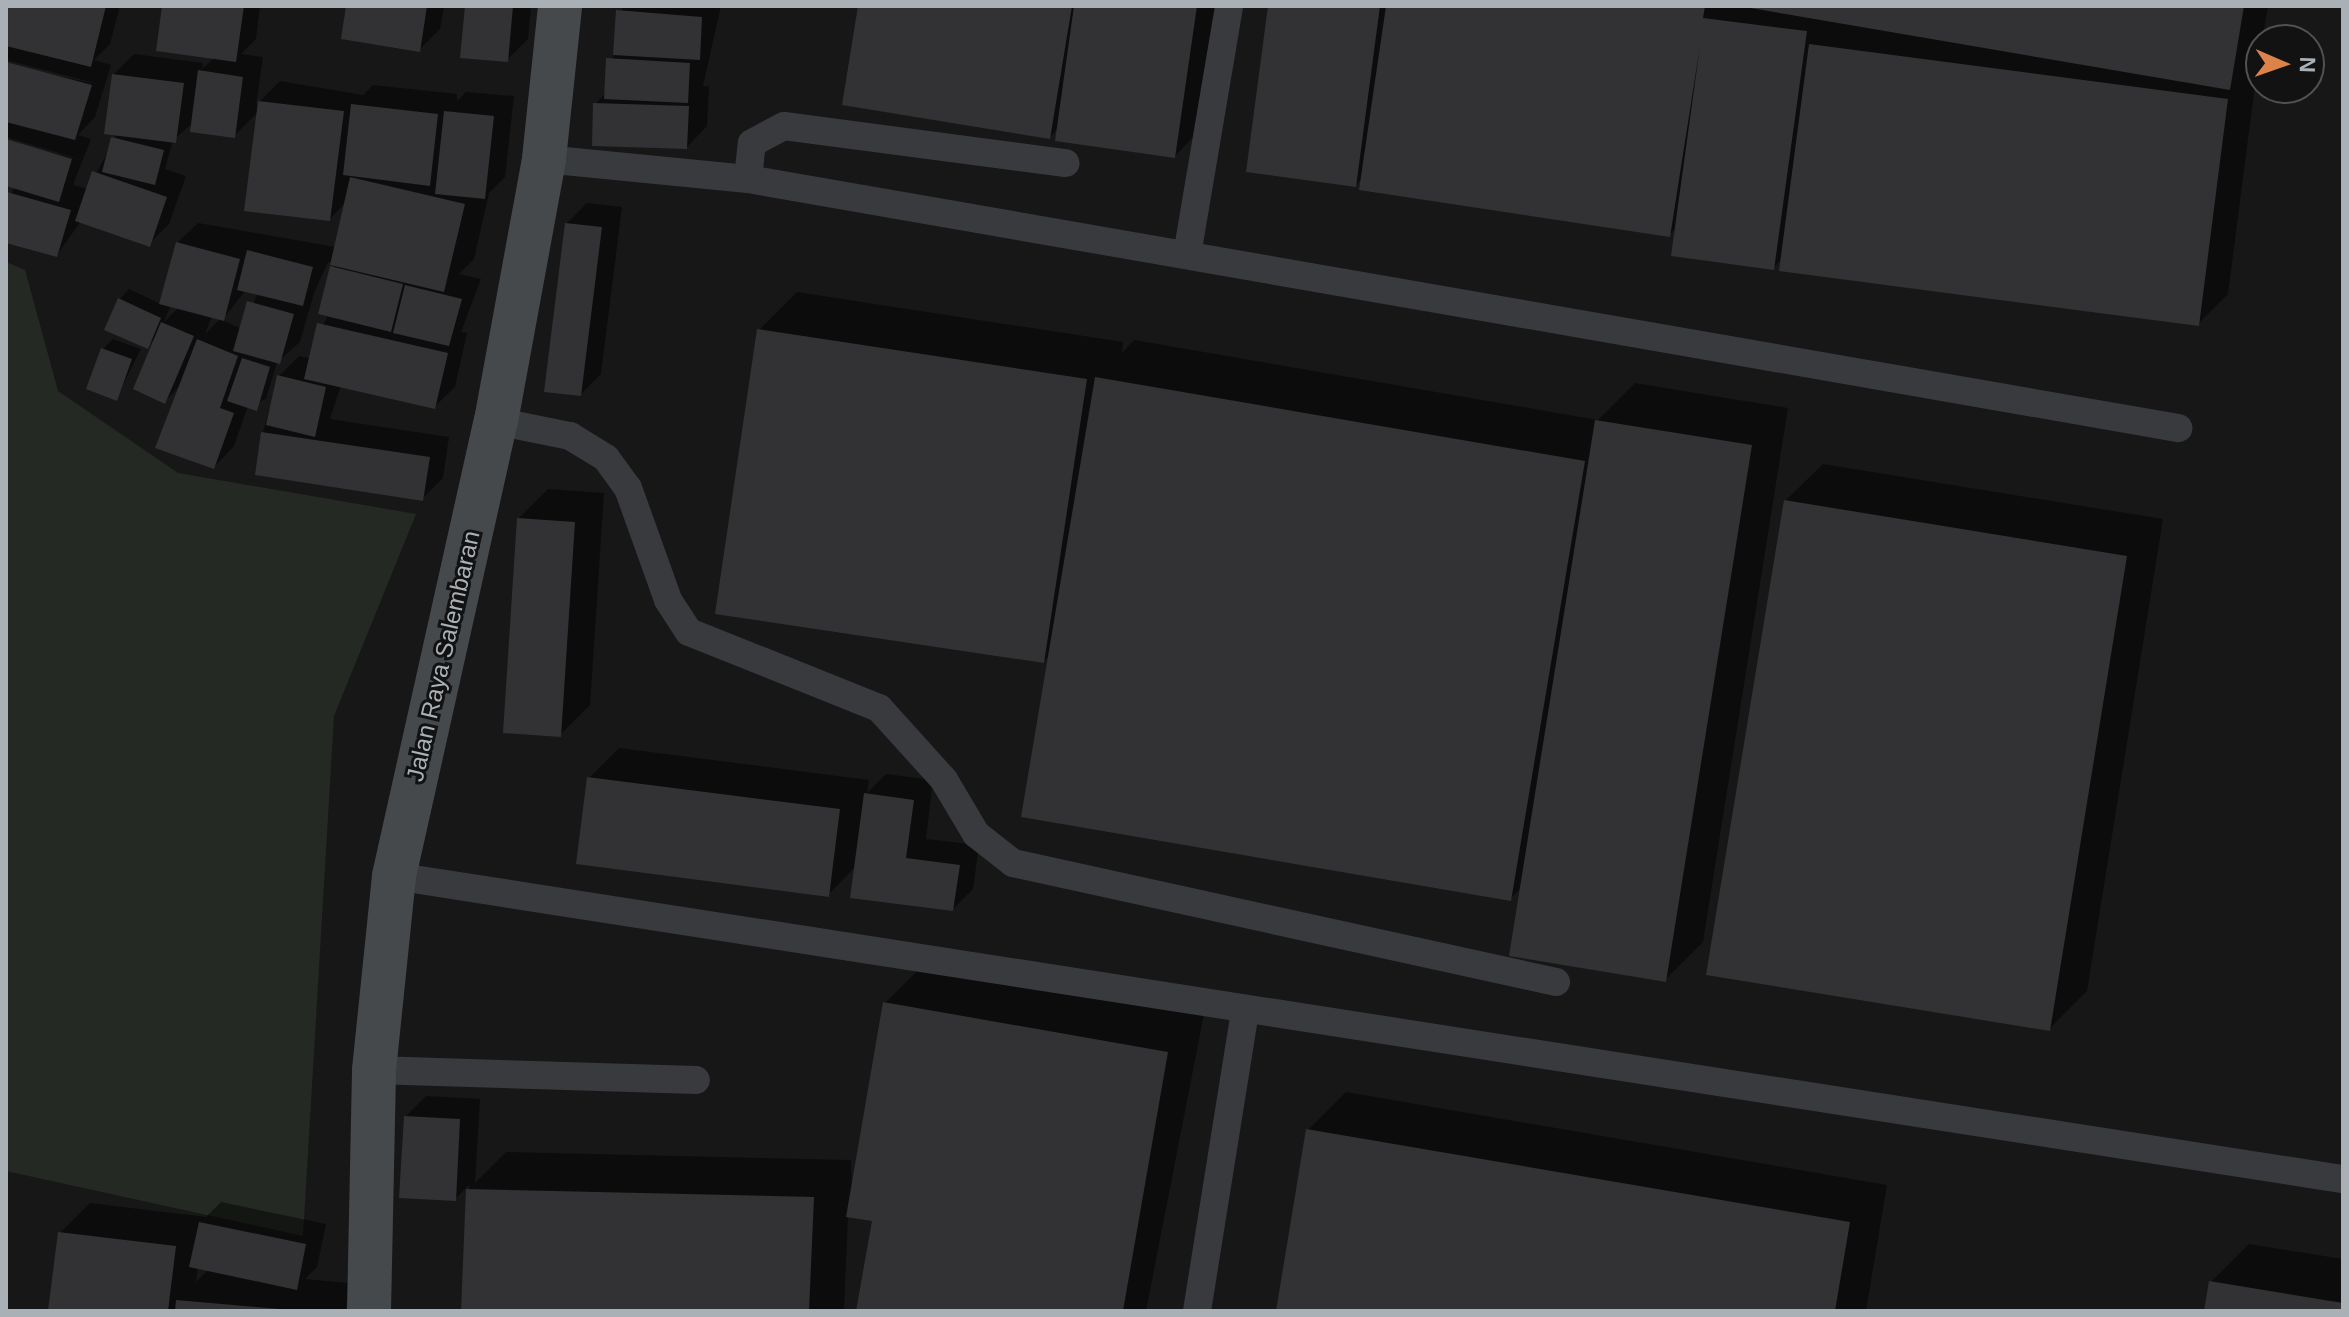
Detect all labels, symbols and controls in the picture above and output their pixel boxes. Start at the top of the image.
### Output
north arrow [2245,24,2325,104]
text: N [2295,56,2320,73]
street label: Jalan Raya Salembaran [400,528,486,784]

